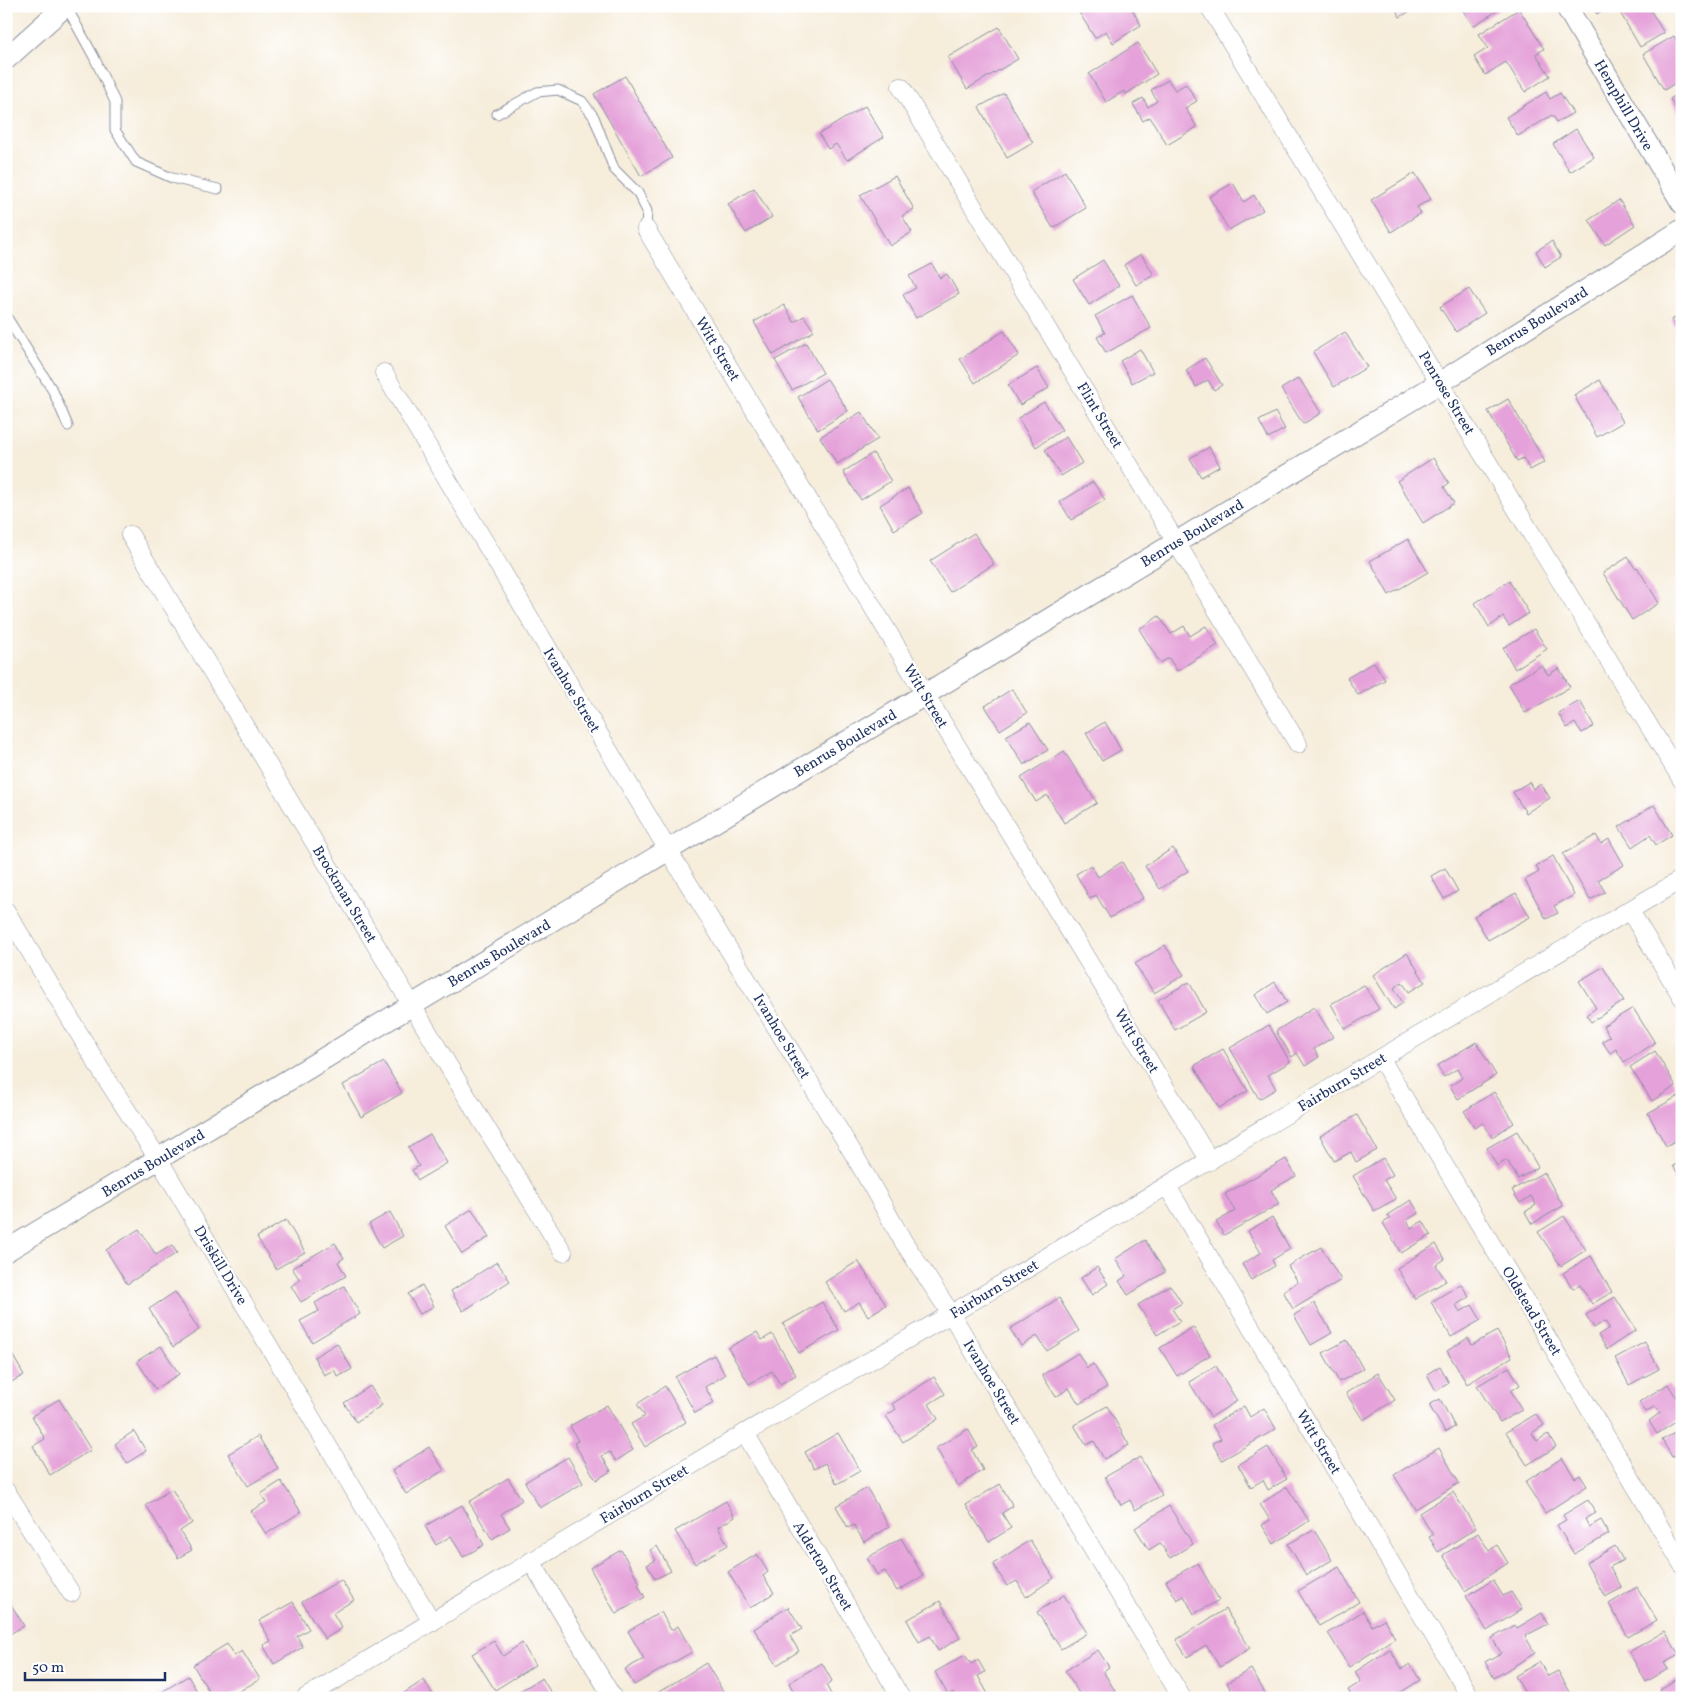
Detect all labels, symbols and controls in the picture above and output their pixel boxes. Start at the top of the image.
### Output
street label: Hemphill Drive [1588,56,1657,155]
street label: Benrus Boulevard [1483,282,1593,362]
street label: Witt Street [689,314,744,386]
street label: Penrose Street [1412,348,1479,440]
street label: Flint Street [1071,379,1127,453]
street label: Benrus Boulevard [1137,495,1248,573]
street label: Ivanhoe Street [537,644,604,737]
street label: Witt Street [897,661,952,733]
street label: Benrus Boulevard [790,705,901,783]
street label: Brockman Street [306,842,381,947]
street label: Benrus Boulevard [444,915,555,993]
street label: Ivanhoe Street [747,990,814,1083]
street label: Witt Street [1108,1006,1163,1078]
street label: Fairburn Street [1294,1048,1391,1118]
street label: Benrus Boulevard [98,1125,209,1203]
street label: Driskill Drive [188,1222,252,1310]
street label: Fairburn Street [946,1255,1043,1325]
street label: Oldstead Street [1496,1263,1566,1360]
street label: Ivanhoe Street [957,1336,1024,1429]
street label: Witt Street [1290,1407,1345,1479]
street label: Fairburn Street [596,1460,693,1530]
street label: Alderton Street [787,1518,857,1616]
scale bar [25,1649,165,1681]
text: 50 m [32,1658,64,1679]

